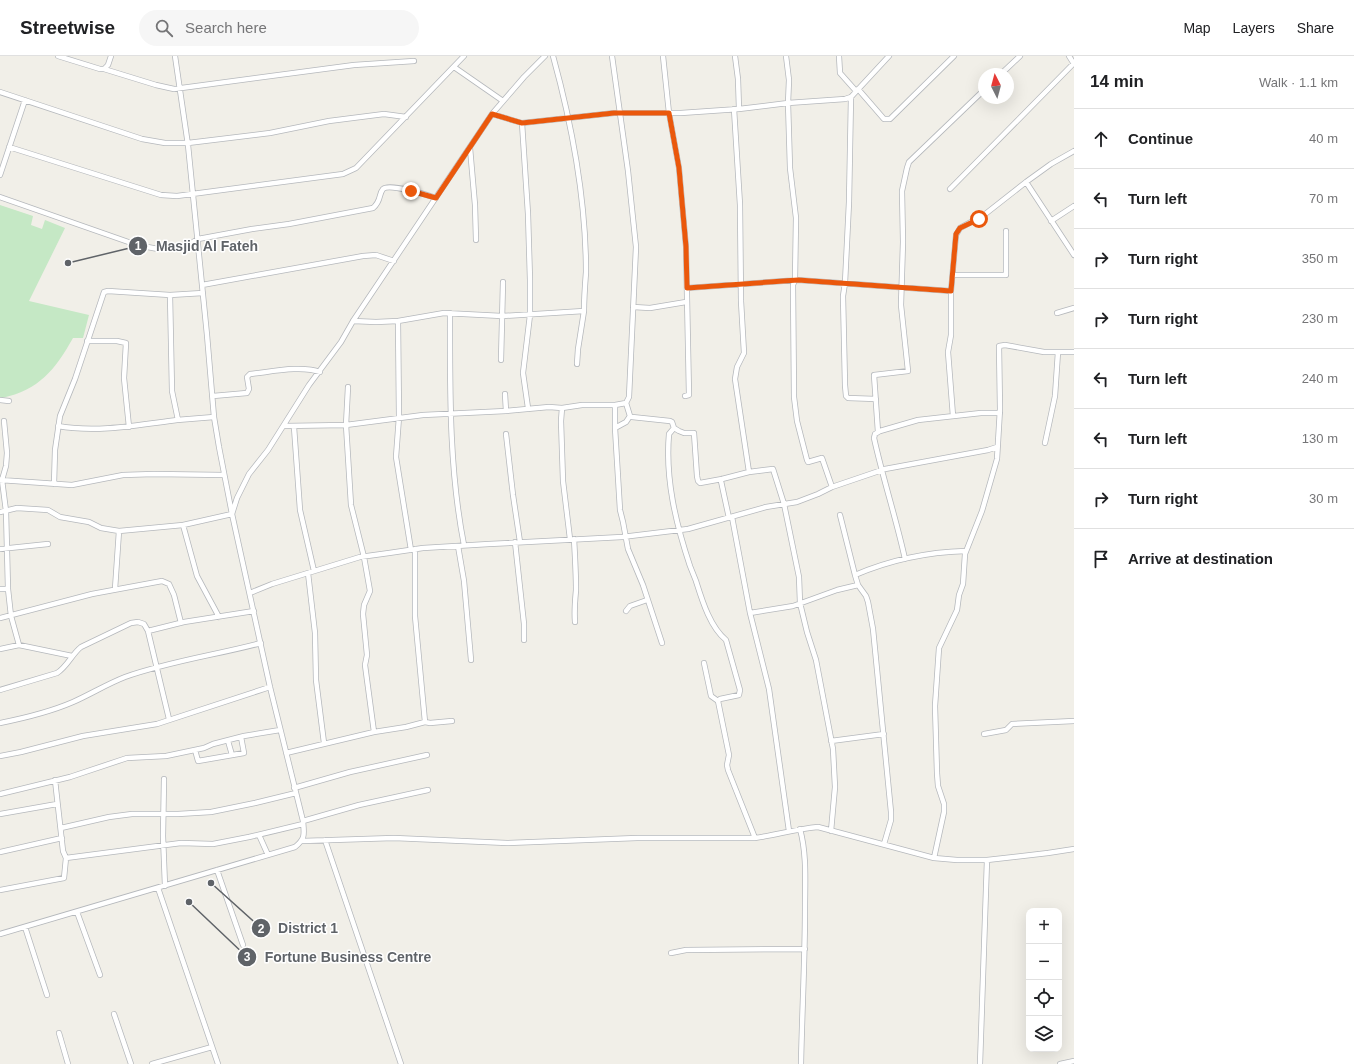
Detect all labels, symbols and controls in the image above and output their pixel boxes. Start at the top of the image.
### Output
search box [139,10,419,46]
text: Streetwise [20,17,115,38]
icon: search [153,17,175,39]
text: Search here [185,19,267,36]
text: Map [1183,20,1211,36]
text: Layers [1233,20,1275,36]
text: Share [1297,20,1334,36]
north arrow [978,68,1014,104]
text: 14 min [1090,72,1144,91]
text: Walk · 1.1 km [1259,75,1338,90]
icon: ahead [1090,128,1112,150]
text: Continue [1128,130,1193,147]
text: 40 m [1309,131,1338,146]
route end [402,182,420,200]
icon: left [1090,188,1112,210]
text: Turn left [1128,190,1187,207]
text: 70 m [1309,191,1338,206]
route start [970,210,988,228]
callout: Masjid Al Fateh [128,233,266,259]
text: Masjid Al Fateh [156,238,258,254]
text: 1 [135,239,142,253]
icon: right [1090,248,1112,270]
text: Turn right [1128,250,1198,267]
text: 350 m [1302,251,1338,266]
icon: right [1090,308,1112,330]
text: Turn right [1128,310,1198,327]
text: 230 m [1302,311,1338,326]
icon: left [1090,368,1112,390]
text: Turn left [1128,370,1187,387]
text: 240 m [1302,371,1338,386]
icon: left [1090,428,1112,450]
text: Turn left [1128,430,1187,447]
text: 130 m [1302,431,1338,446]
icon: right [1090,488,1112,510]
text: Turn right [1128,490,1198,507]
text: 30 m [1309,491,1338,506]
icon: arrive [1090,548,1112,570]
text: Arrive at destination [1128,550,1273,567]
map controls [1026,908,1062,1052]
button: + [1026,908,1062,944]
callout: District 1 [251,915,346,941]
text: District 1 [278,920,338,936]
text: 2 [258,922,265,936]
callout: Fortune Business Centre [237,944,439,970]
button: − [1026,944,1062,980]
text: Fortune Business Centre [265,949,431,965]
text: 3 [244,950,251,964]
button: locate [1026,980,1062,1016]
button: layers [1026,1016,1062,1052]

